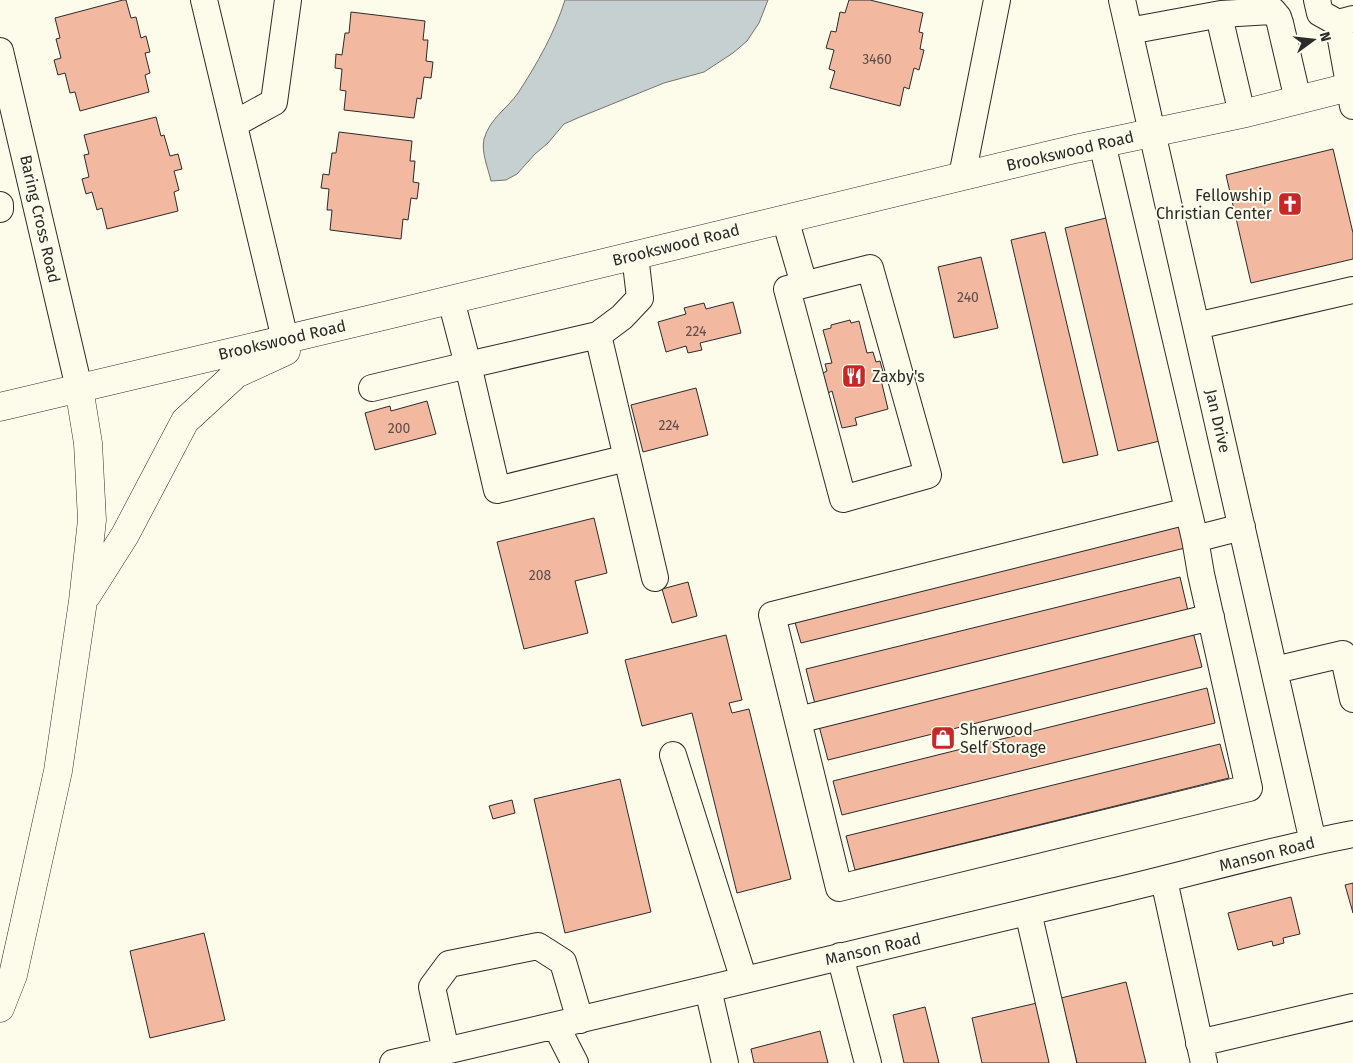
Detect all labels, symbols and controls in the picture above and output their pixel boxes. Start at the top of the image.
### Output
north arrow [1288,15,1338,65]
text: N [1316,30,1334,43]
house number: 3460 [862,51,892,68]
street label: Brookswood Road [1004,127,1136,175]
street label: Baring Cross Road [16,153,64,285]
place label: Fellowship Christian Center [1156,186,1273,223]
church icon: Fellowship Christian Center [1277,191,1303,217]
street label: Brookswood Road [610,220,742,270]
house number: 240 [957,289,979,306]
street label: Brookswood Road [216,316,348,364]
house number: 224 [686,323,707,340]
restaurant icon: Zaxby's [841,363,867,389]
place label: Zaxby's [872,367,925,386]
street label: Jan Drive [1201,387,1235,455]
house number: 224 [659,417,680,434]
house number: 200 [388,420,410,437]
house number: 208 [529,567,552,584]
place label: Sherwood Self Storage [960,720,1046,757]
shop icon: Sherwood Self Storage [930,725,956,751]
street label: Manson Road [1217,833,1317,875]
street label: Manson Road [823,929,923,969]

